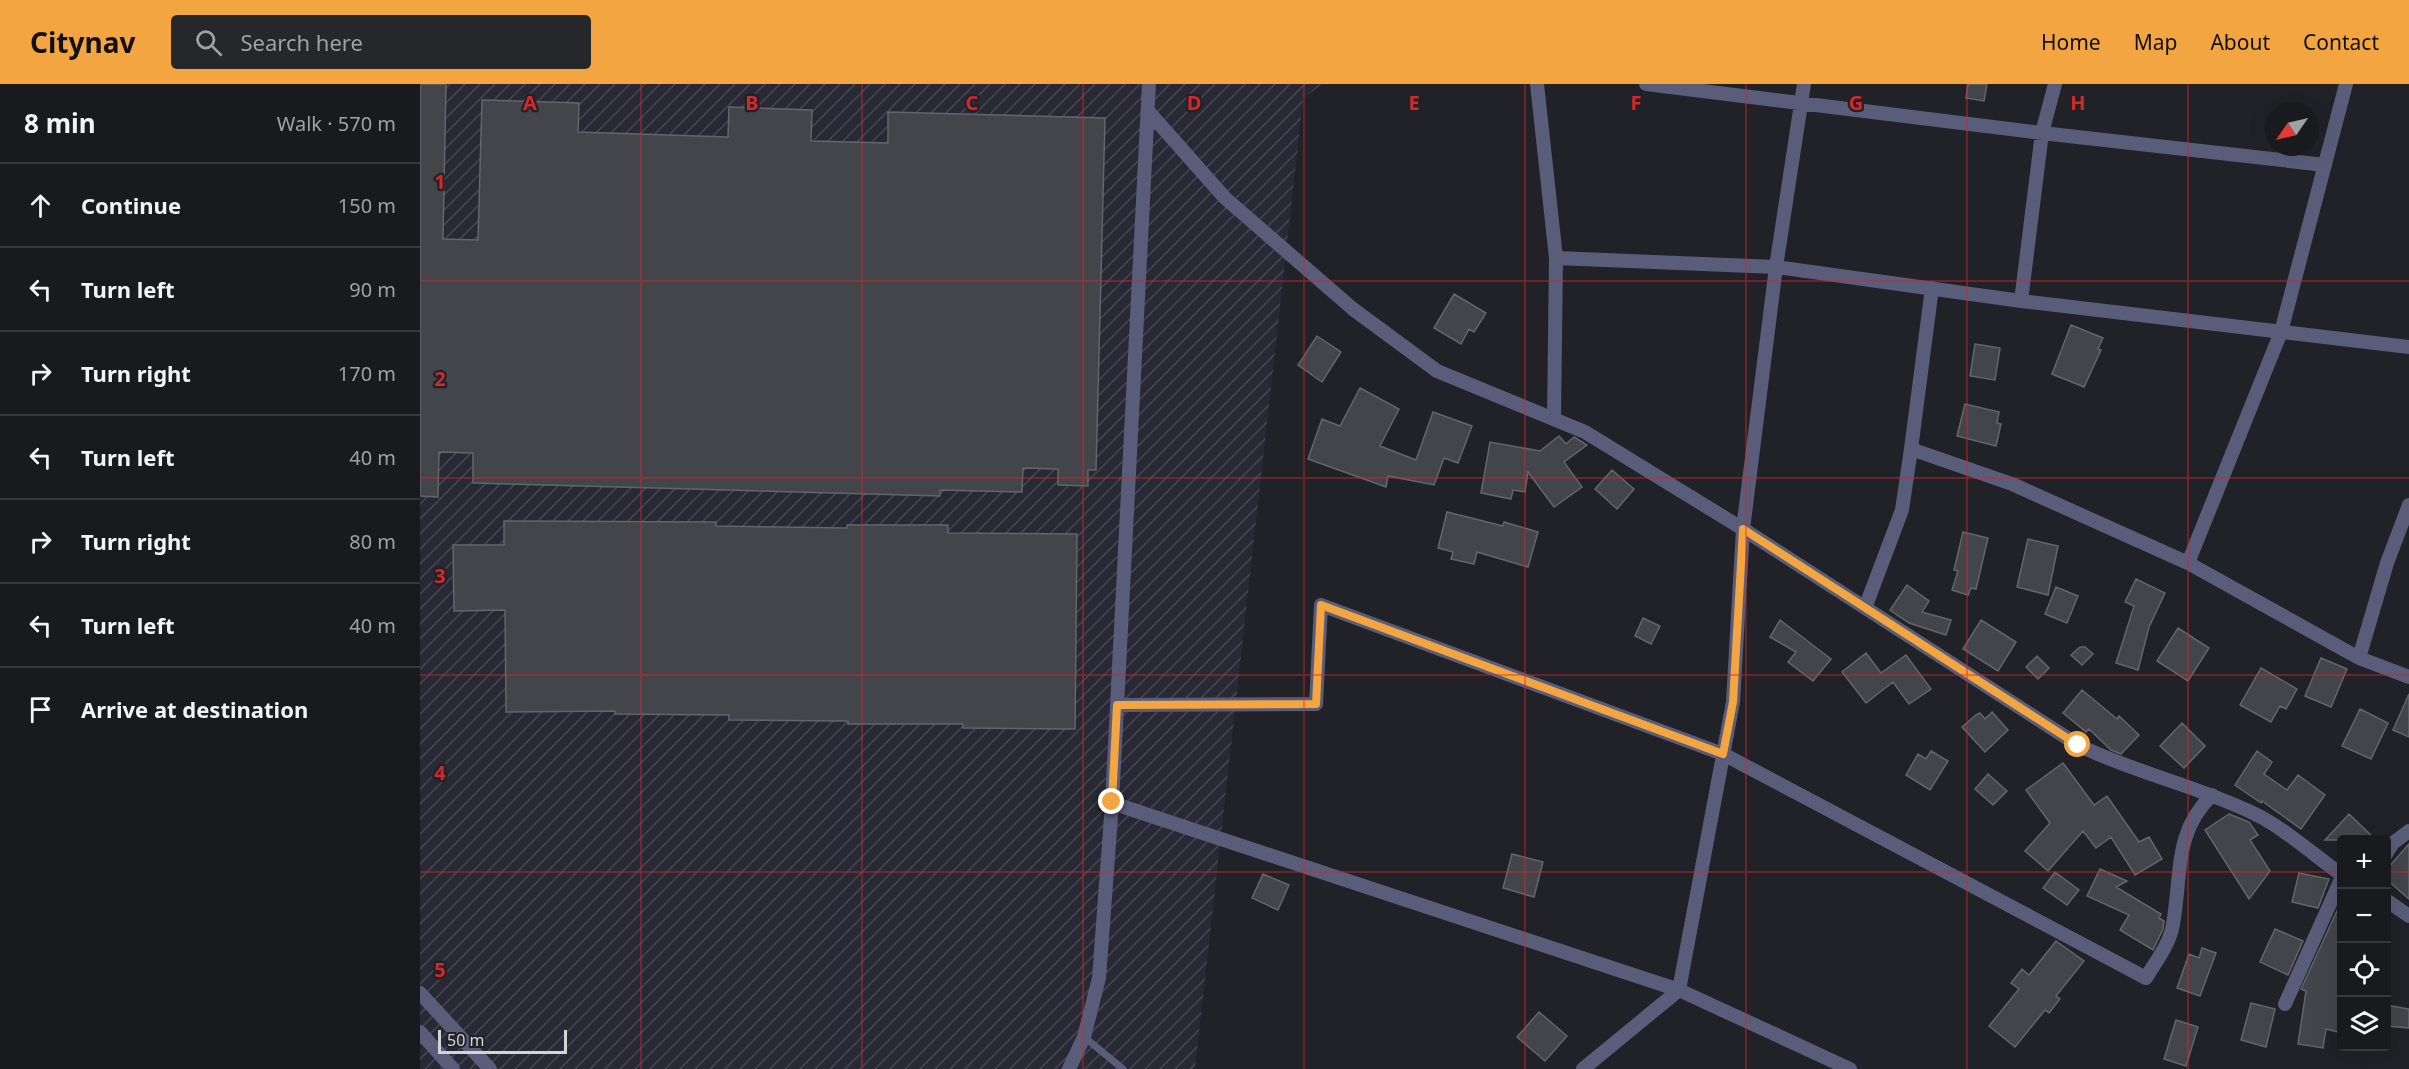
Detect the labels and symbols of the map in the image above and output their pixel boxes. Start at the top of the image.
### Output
text: A [523,89,537,116]
text: B [745,89,759,116]
text: C [966,89,979,116]
text: D [1187,89,1201,116]
text: E [1408,89,1420,116]
text: F [1631,89,1641,116]
text: G [1849,89,1863,116]
text: H [2070,89,2086,116]
north arrow [2265,102,2319,156]
text: 1 [434,168,446,195]
text: 2 [434,365,446,392]
text: 3 [434,562,446,589]
route start [2064,731,2090,757]
text: 4 [434,759,446,786]
route end [1098,788,1124,814]
text: 5 [434,956,446,983]
scale bar [438,1027,567,1054]

